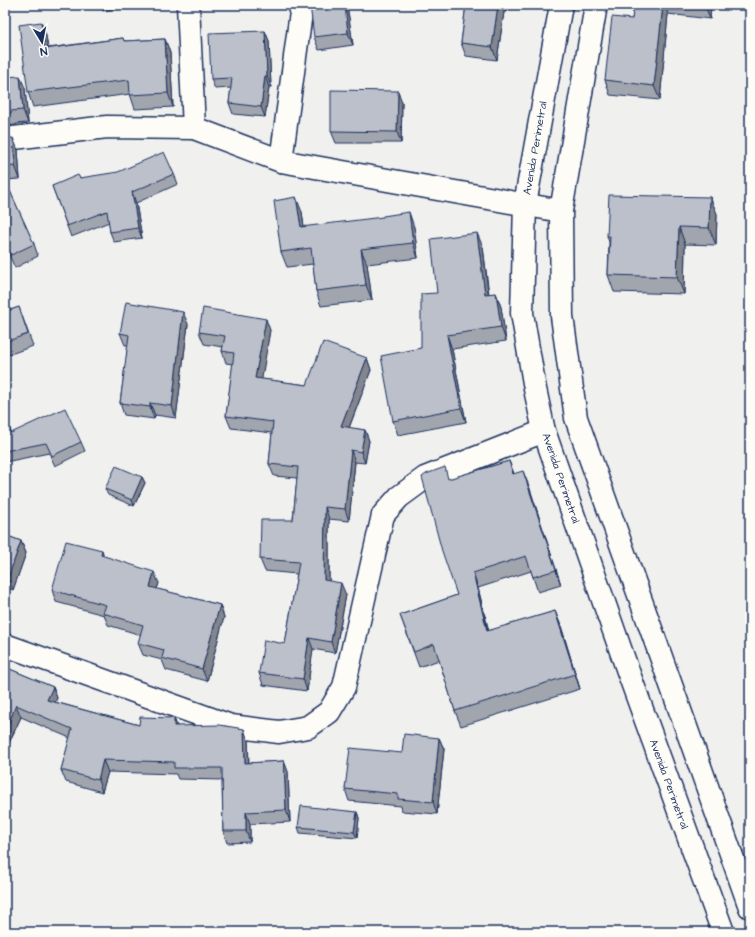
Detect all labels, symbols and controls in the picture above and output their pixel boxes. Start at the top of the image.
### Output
north arrow [22,22,62,62]
text: N [39,43,48,59]
street label: Avenida Perimetral [519,100,551,196]
street label: Avenida Perimetral [539,431,584,525]
street label: Avenida Perimetral [646,737,692,831]

